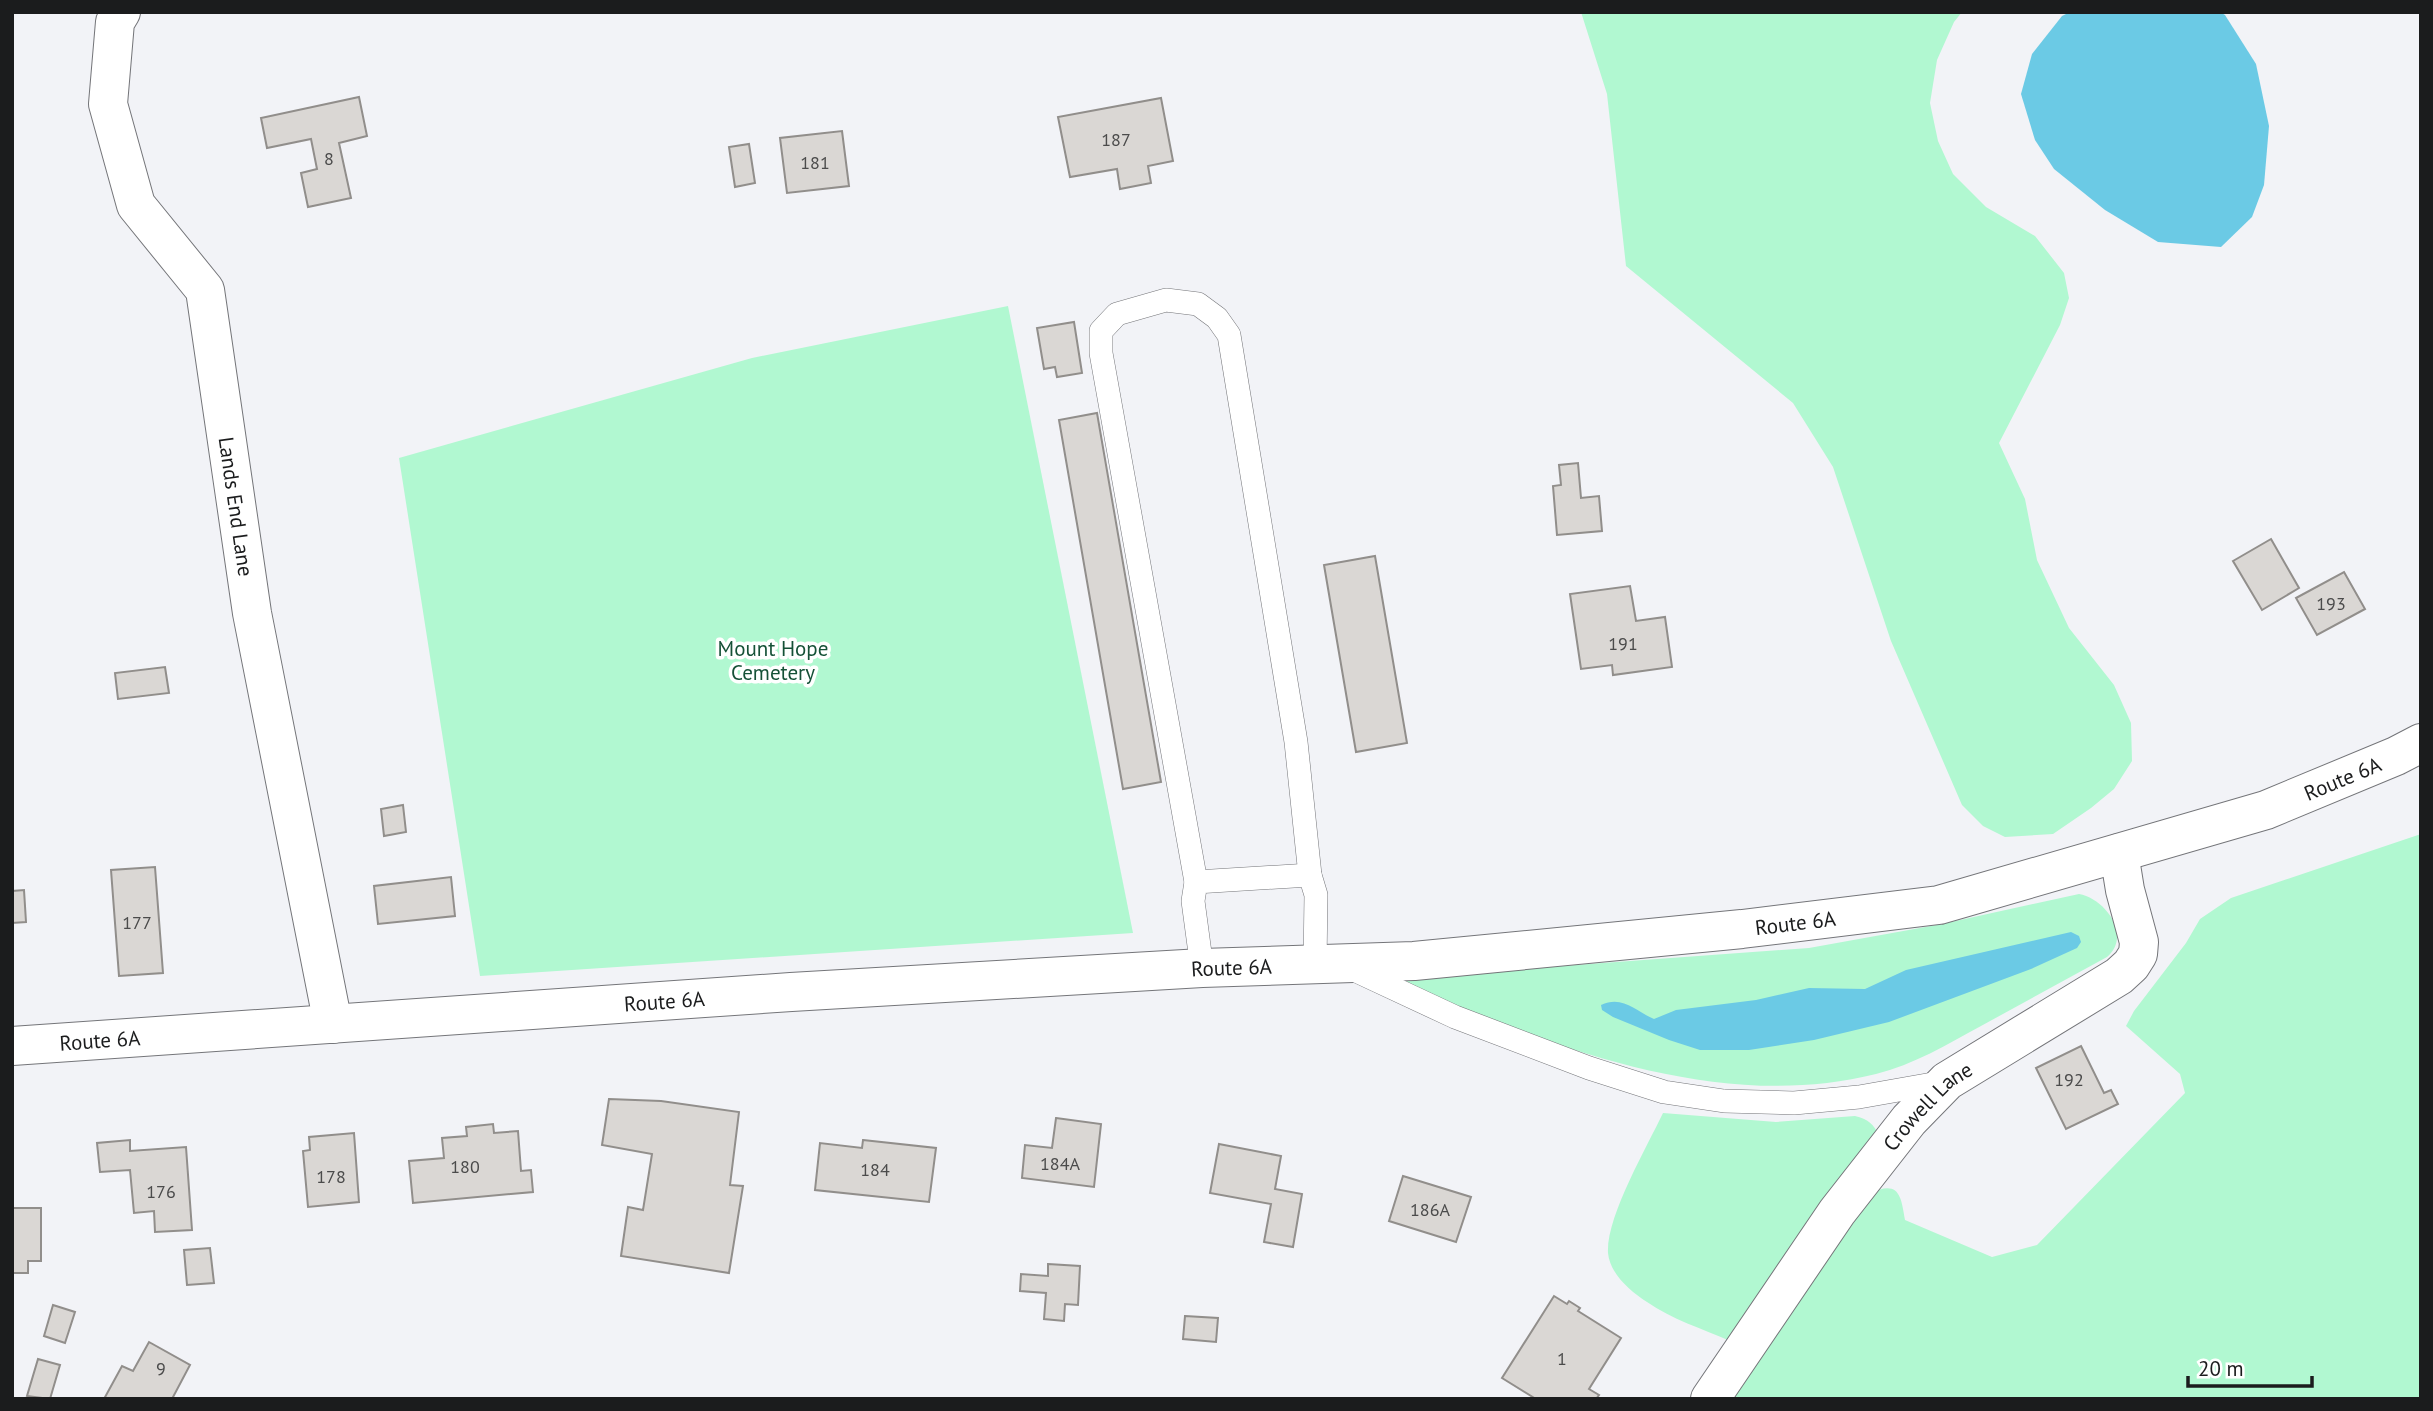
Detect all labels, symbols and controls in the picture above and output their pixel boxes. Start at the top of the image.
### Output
house number: 187 [1101,128,1131,151]
house number: 8 [324,147,334,170]
house number: 181 [800,151,830,174]
street label: Lands End Lane [213,435,260,578]
house number: 193 [2316,592,2346,615]
house number: 191 [1608,632,1638,655]
park label: Mount Hope Cemetery [718,635,828,686]
street label: Route 6A [2300,750,2386,806]
street label: Route 6A [1754,904,1838,941]
house number: 177 [122,911,152,934]
street label: Route 6A [1190,952,1273,982]
street label: Route 6A [623,984,706,1017]
street label: Route 6A [58,1024,142,1056]
street label: Crowell Lane [1877,1055,1977,1156]
house number: 192 [2054,1068,2084,1091]
house number: 184A [1040,1152,1080,1175]
house number: 180 [450,1155,480,1178]
house number: 184 [860,1158,890,1181]
house number: 178 [316,1165,346,1188]
house number: 176 [146,1180,176,1203]
house number: 186A [1410,1198,1450,1221]
scale bar [2188,1344,2312,1388]
house number: 1 [1557,1347,1567,1370]
text: 20 m [2198,1355,2244,1382]
house number: 9 [156,1357,166,1380]

